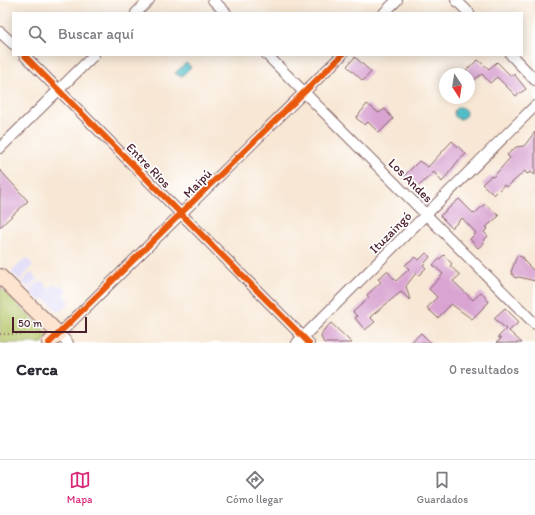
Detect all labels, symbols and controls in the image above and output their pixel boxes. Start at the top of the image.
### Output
search box [12,12,523,56]
icon: search [26,23,48,45]
text: Buscar aquí [58,25,134,43]
north arrow [439,68,475,104]
street label: Entre Ríos [123,140,174,191]
street label: Los Andes [385,155,436,206]
street label: Maipú [180,166,215,201]
street label: Ituzaingó [366,208,415,256]
scale bar [12,315,87,334]
text: 50 m [18,317,42,330]
text: Cerca [16,359,58,379]
text: 0 resultados [449,362,519,377]
tab: Mapa [67,469,92,506]
tab: Cómo llegar [226,469,283,506]
tab: Guardados [417,469,468,506]

